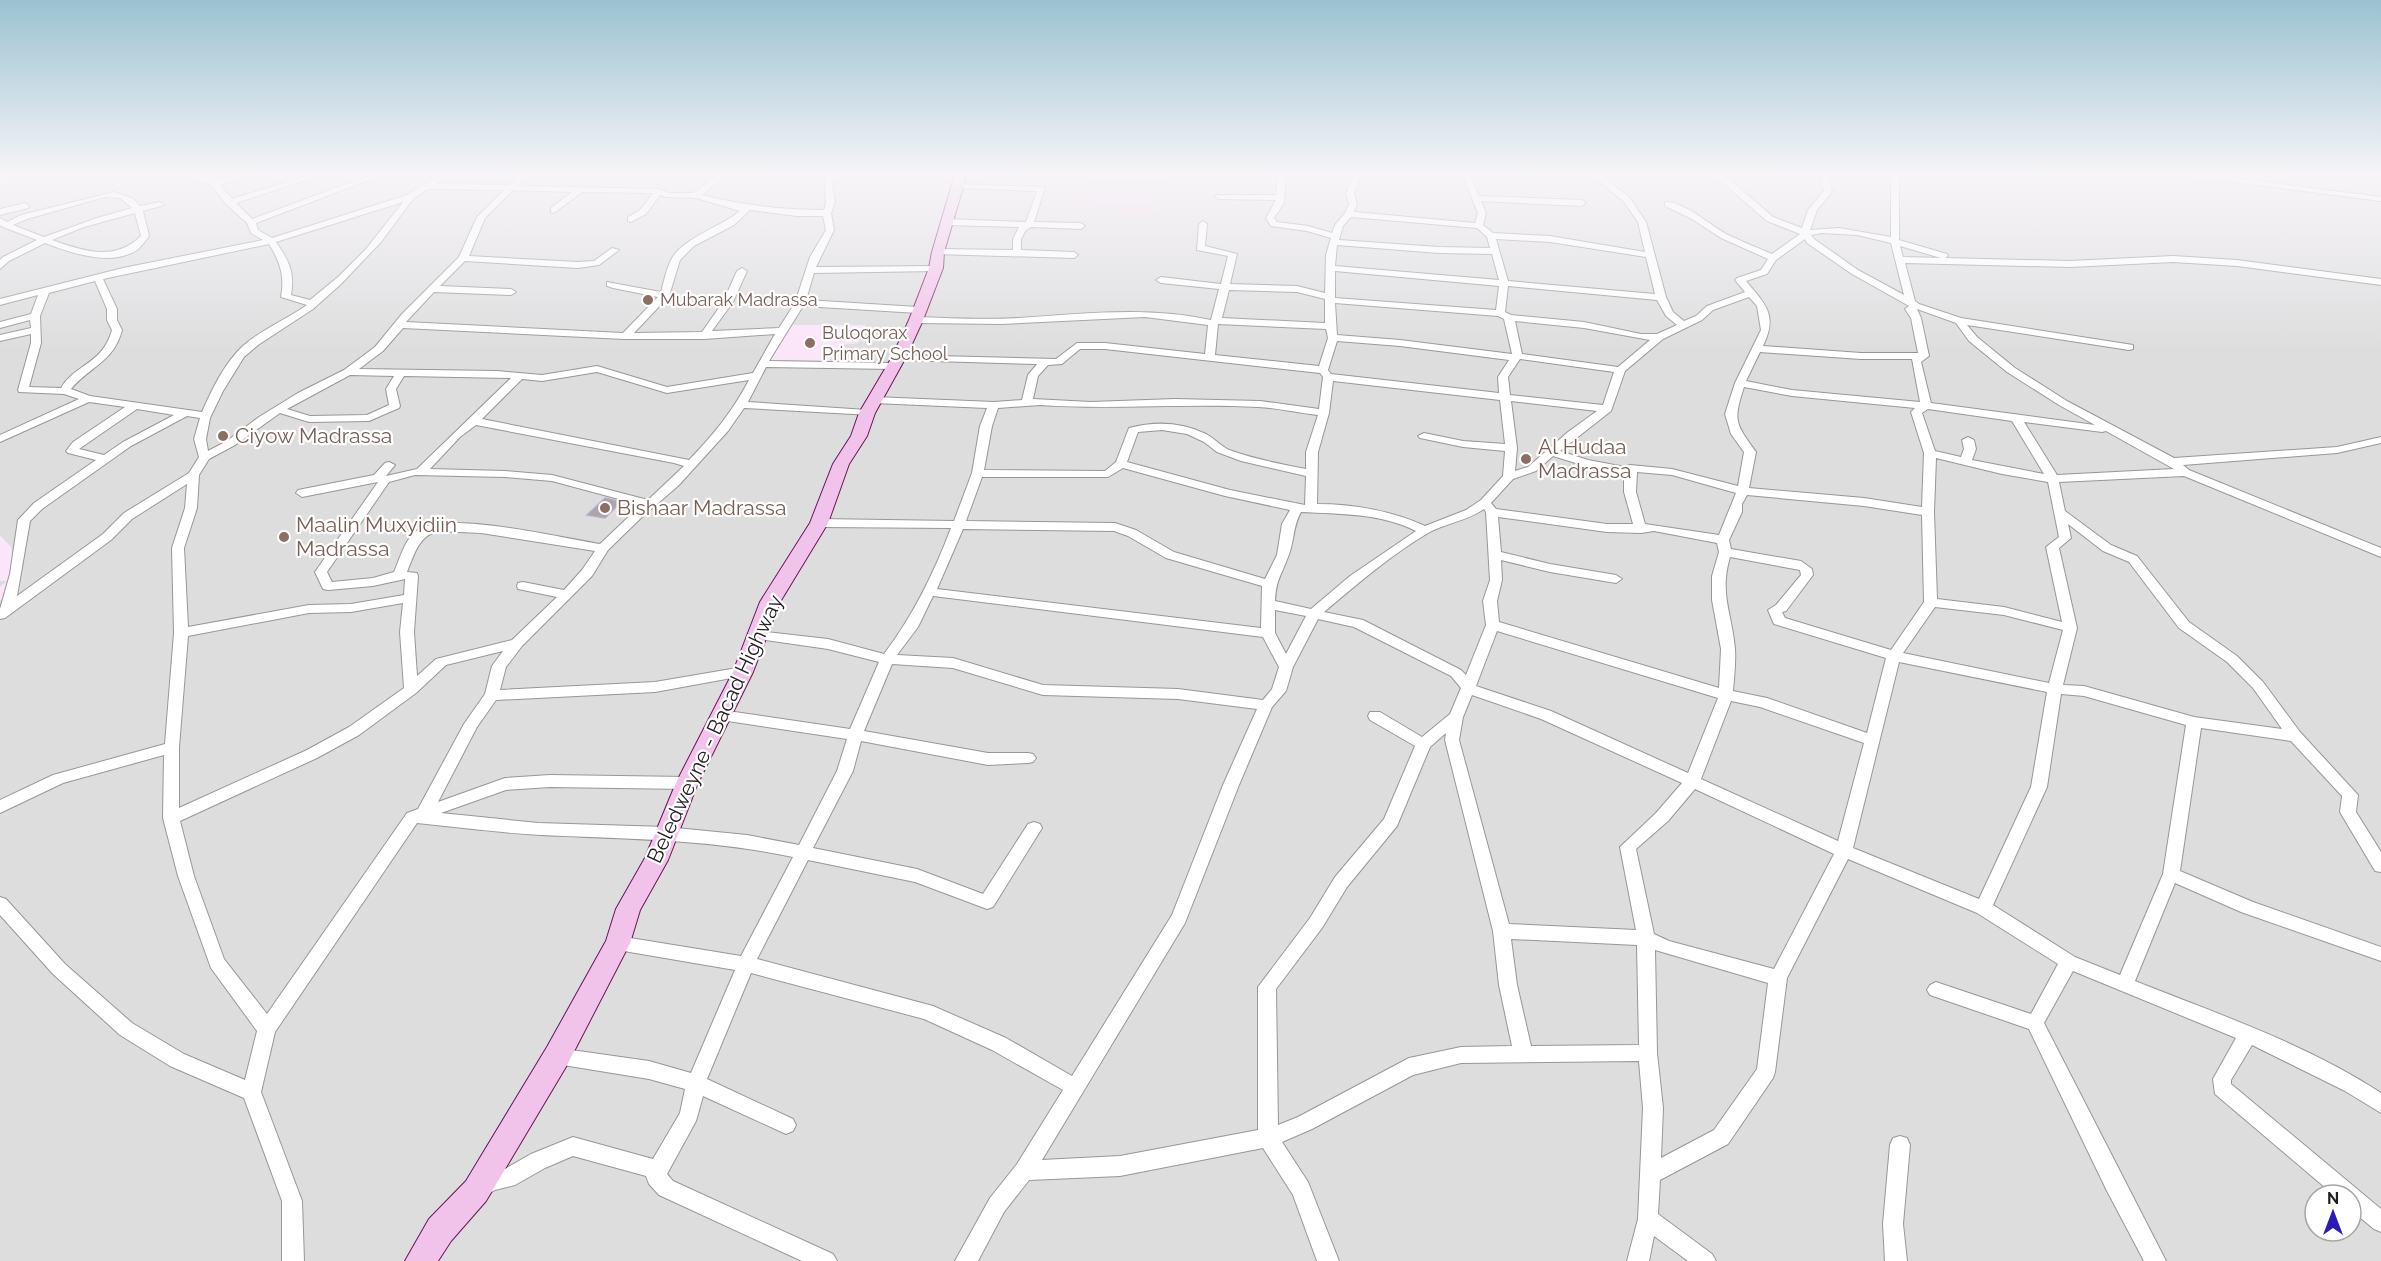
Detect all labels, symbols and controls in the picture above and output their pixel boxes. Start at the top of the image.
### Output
place label: Mubarak Madrassa [660,289,818,310]
marker: Mubarak Madrassa [641,293,655,307]
place label: Buloqorax Primary School [822,322,948,364]
marker: Buloqorax Primary School [803,336,817,350]
place label: Ciyow Madrassa [235,423,392,448]
marker: Ciyow Madrassa [216,429,230,443]
place label: Al Hudaa Madrassa [1538,434,1631,483]
marker: Al Hudaa Madrassa [1519,452,1533,466]
place label: Bishaar Madrassa [617,495,786,520]
marker: Bishaar Madrassa [598,501,612,515]
place label: Maalin Muxyidiin Madrassa [296,512,457,561]
marker: Maalin Muxyidiin Madrassa [277,530,291,544]
street label: Beledweyne - Bacad Highway [641,591,788,867]
north arrow [2303,1183,2363,1243]
text: N [2327,1189,2339,1208]

